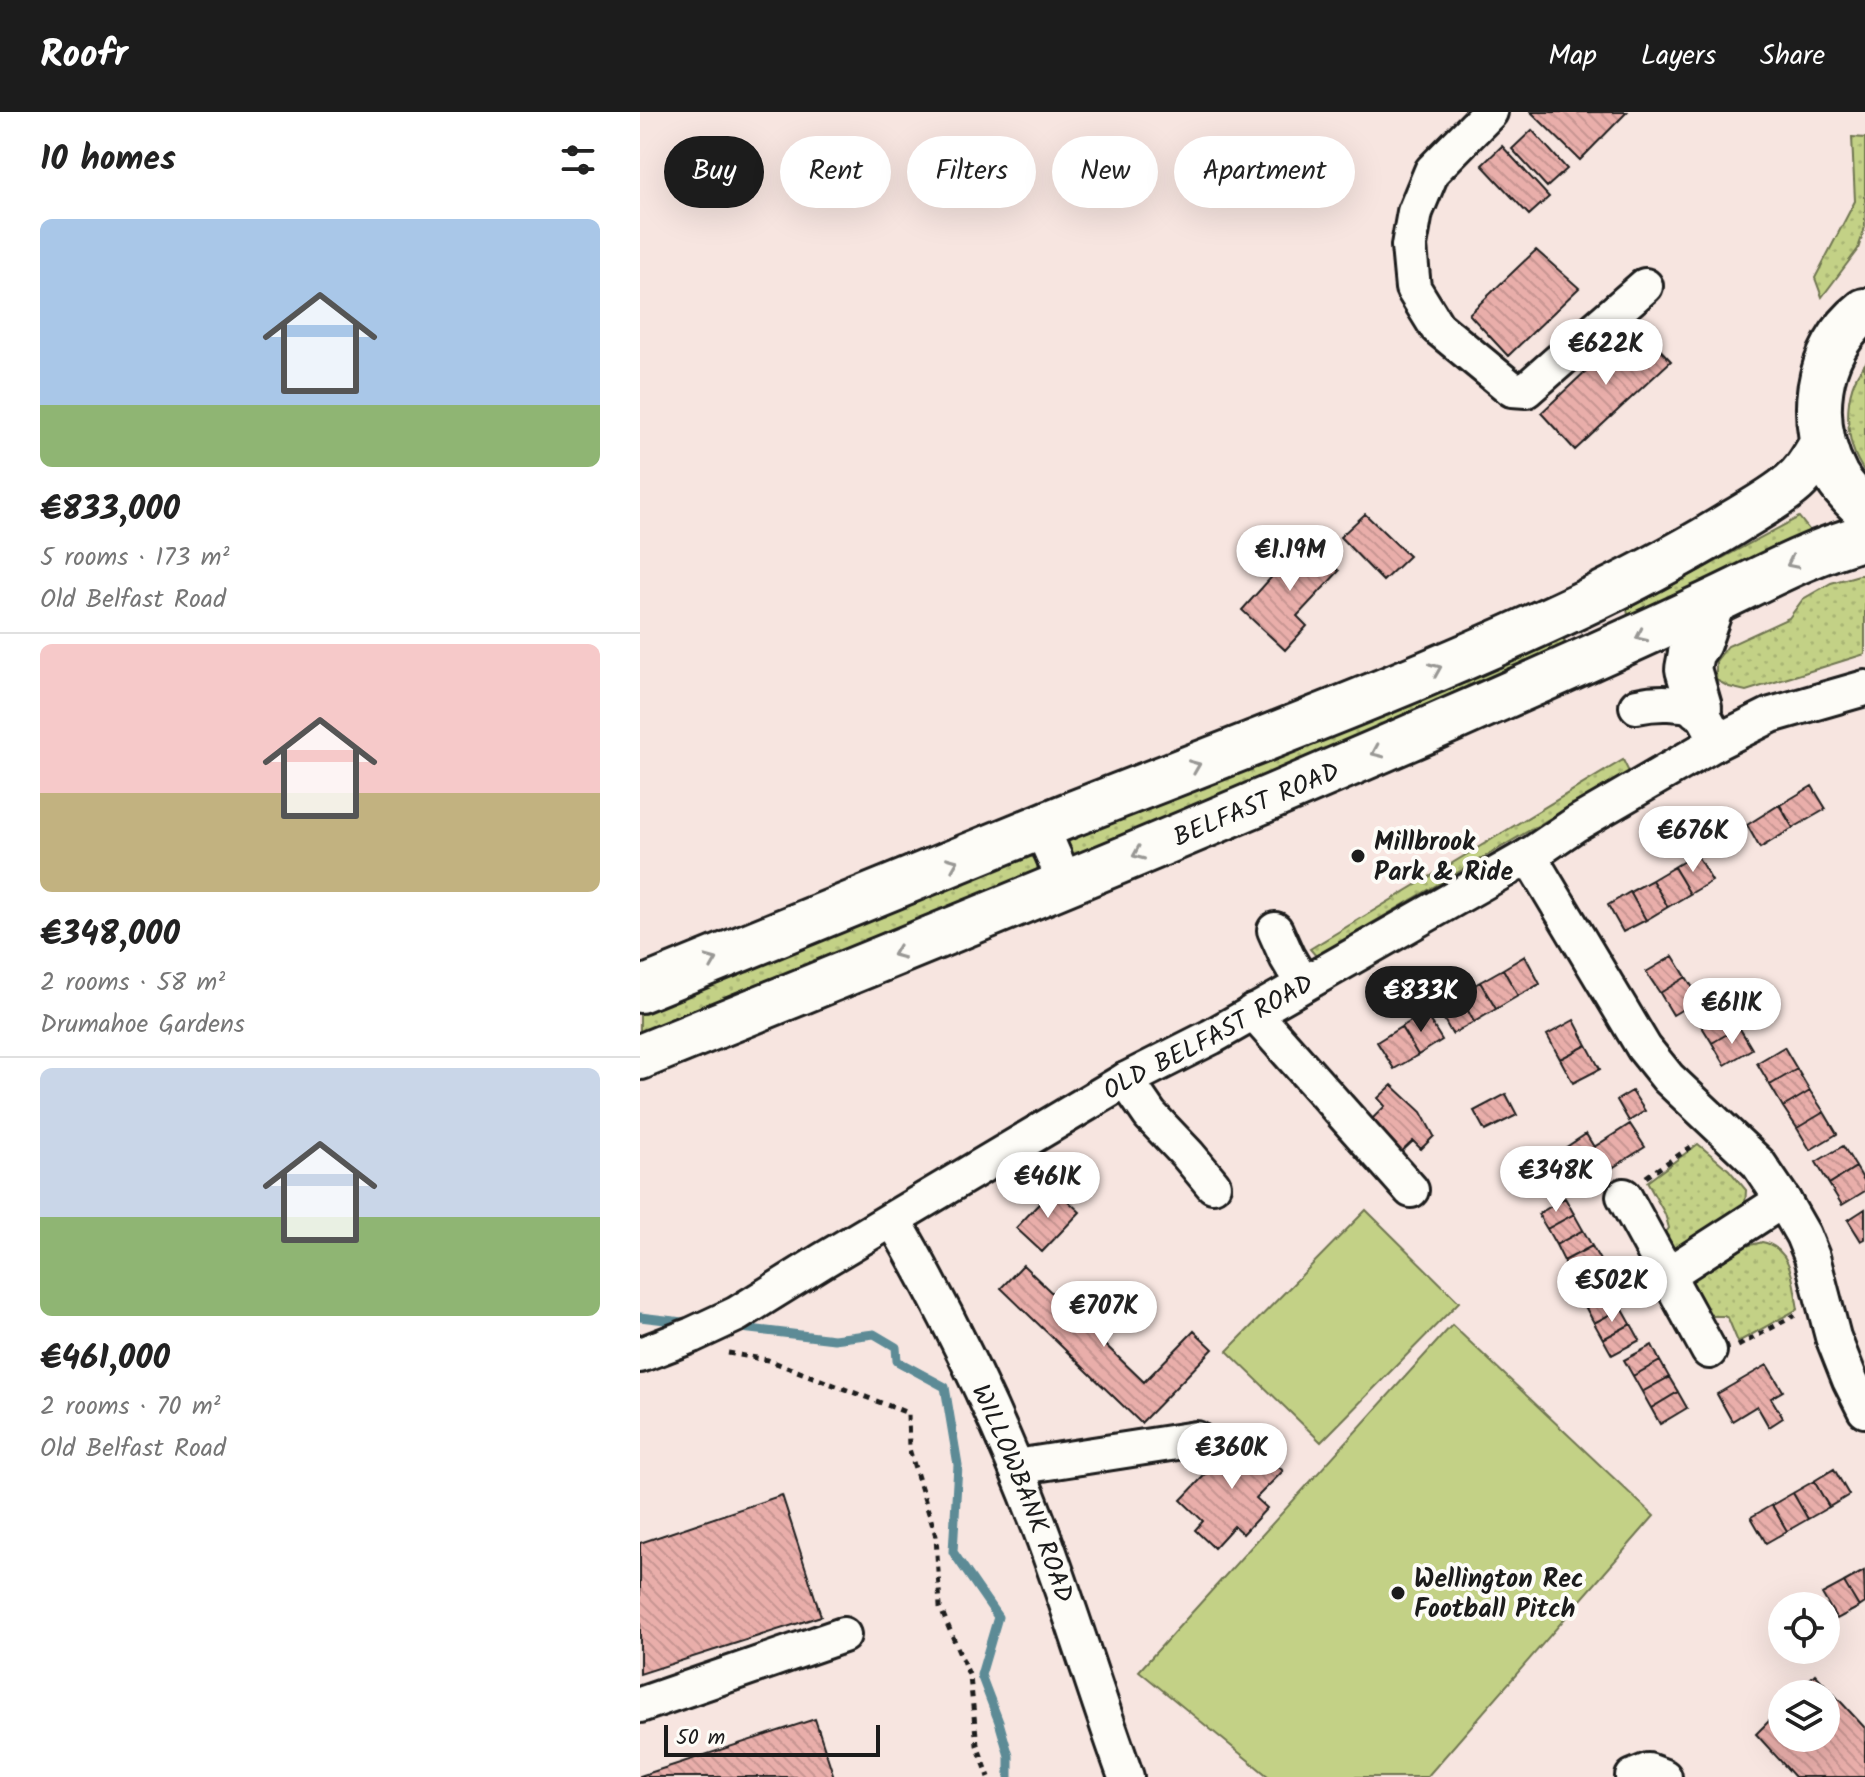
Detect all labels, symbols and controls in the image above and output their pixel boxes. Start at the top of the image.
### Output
text: Roofr [40,26,128,86]
text: Map [1548,34,1597,79]
text: Layers [1641,34,1716,79]
text: Share [1760,34,1825,79]
text: 10 homes [40,133,176,187]
chip: Buy [664,136,764,208]
chip: Rent [780,136,891,208]
chip: Filters [907,136,1036,208]
chip: New [1052,136,1158,208]
chip: Apartment [1174,136,1355,208]
icon: filters [556,138,600,182]
icon: home [248,271,392,415]
pin: €622K [1550,319,1662,387]
text: €622K [1568,324,1644,366]
text: €833,000 [40,483,180,537]
pin: €1.19M [1225,525,1355,593]
text: €1.19M [1254,530,1326,572]
text: 5 rooms · 173 m² [40,537,229,579]
one-way arrow [1785,553,1800,569]
text: Old Belfast Road [40,579,226,621]
one-way arrow [1635,626,1649,642]
one-way arrow [1428,662,1442,679]
icon: home [248,696,392,840]
one-way arrow [1371,742,1386,758]
street label: BELFAST ROAD [1167,751,1347,859]
one-way arrow [1187,759,1201,776]
pin: €676K [1637,806,1749,874]
text: €676K [1657,811,1729,853]
place label: Millbrook Park & Ride [1374,822,1514,894]
one-way arrow [1132,844,1146,860]
marker: Millbrook Park & Ride [1349,847,1367,865]
one-way arrow [945,856,959,872]
text: €348,000 [40,908,180,962]
one-way arrow [892,943,906,959]
one-way arrow [704,954,718,970]
text: 2 rooms · 58 m² [40,962,225,1004]
street label: OLD BELFAST ROAD [1095,964,1322,1112]
pin: €833K [1365,966,1477,1034]
text: €833K [1383,971,1459,1013]
pin: €611K [1676,978,1788,1046]
text: €611K [1701,983,1763,1025]
text: Drumahoe Gardens [40,1004,245,1046]
icon: home [248,1120,392,1264]
pin: €348K [1500,1146,1612,1214]
text: €348K [1518,1151,1594,1193]
pin: €461K [992,1152,1104,1220]
text: €461K [1014,1157,1082,1199]
pin: €502K [1556,1256,1668,1324]
text: €502K [1575,1261,1649,1303]
pin: €707K [1048,1281,1160,1349]
text: €707K [1069,1286,1139,1328]
text: €461,000 [40,1332,170,1386]
street label: WILLOWBANK ROAD [959,1377,1084,1609]
text: 2 rooms · 70 m² [40,1386,221,1428]
pin: €360K [1176,1423,1288,1491]
text: Old Belfast Road [40,1428,226,1470]
text: €360K [1195,1428,1269,1470]
place label: Wellington Rec Football Pitch [1414,1559,1584,1631]
marker: Wellington Rec Football Pitch [1389,1584,1407,1602]
map controls [1768,1592,1840,1752]
button: locate [1768,1592,1840,1664]
button: layers [1768,1680,1840,1752]
scale bar [664,1721,880,1757]
text: 50 m [676,1721,725,1756]

